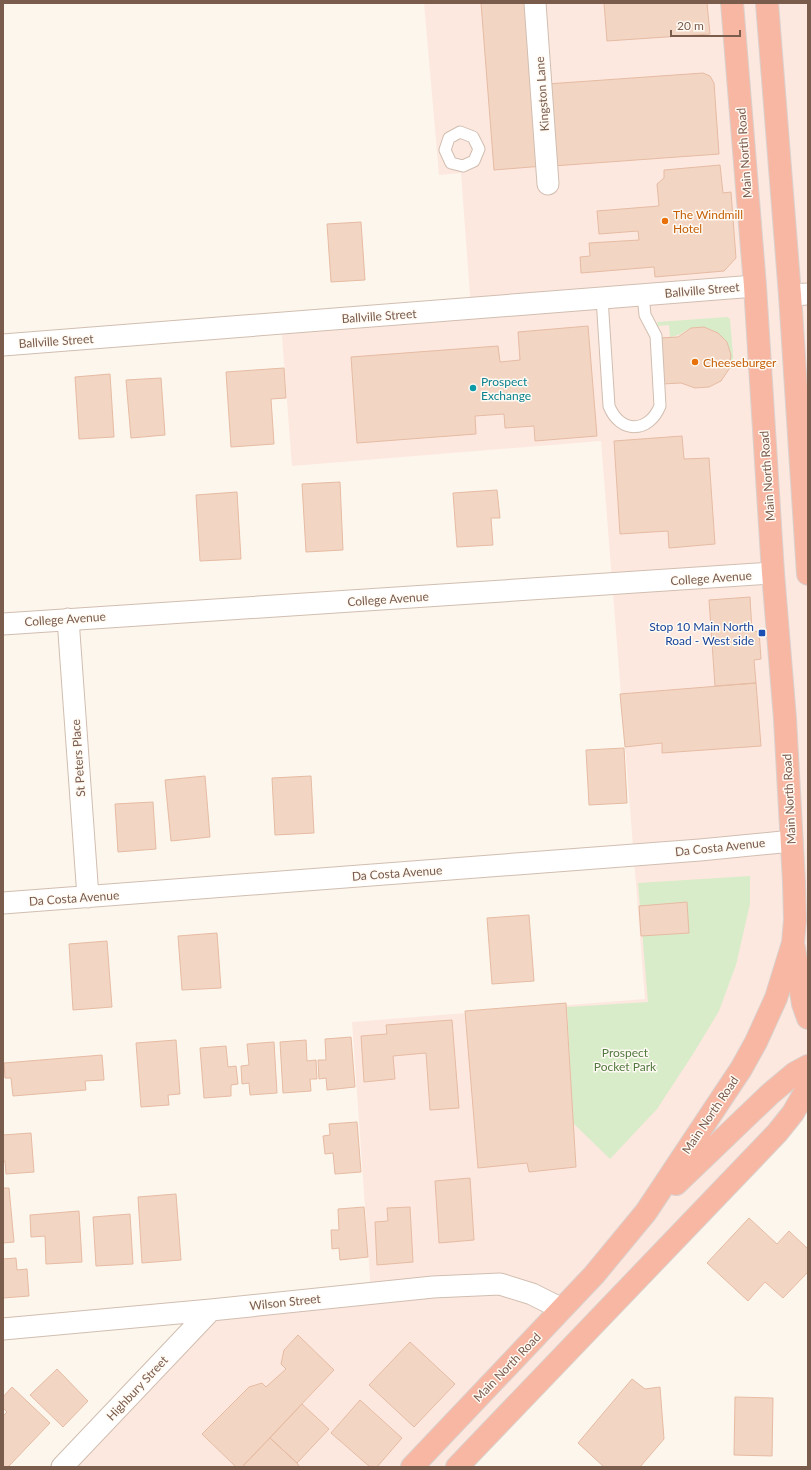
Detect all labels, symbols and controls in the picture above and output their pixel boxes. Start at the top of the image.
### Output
scale bar [671,12,740,38]
text: 20 m [677,18,704,33]
street label: Kingston Lane [532,56,552,132]
street label: Main North Road [733,107,755,199]
place label: The Windmill Hotel [673,207,743,236]
marker: The Windmill Hotel [660,216,670,226]
street label: Ballville Street [664,279,741,301]
street label: Ballville Street [341,306,418,326]
street label: Ballville Street [18,331,95,351]
place label: Cheeseburger [703,355,777,370]
marker: Cheeseburger [690,357,700,367]
place label: Prospect Exchange [481,374,531,403]
marker: Prospect Exchange [468,383,478,393]
street label: Main North Road [756,430,778,522]
street label: College Avenue [670,568,752,588]
street label: College Avenue [347,589,429,609]
street label: College Avenue [24,609,106,629]
place label: Stop 10 Main North Road - West side [649,619,754,648]
marker: Stop 10 Main North Road - West side [757,628,767,638]
street label: St Peters Place [68,719,88,797]
street label: Main North Road [779,753,799,845]
street label: Da Costa Avenue [674,835,766,859]
street label: Da Costa Avenue [351,862,443,884]
street label: Da Costa Avenue [28,887,120,909]
park label: Prospect Pocket Park [594,1045,657,1074]
street label: Main North Road [679,1073,741,1157]
street label: Wilson Street [249,1291,322,1313]
street label: Main North Road [470,1329,544,1405]
street label: Highbury Street [103,1352,171,1424]

